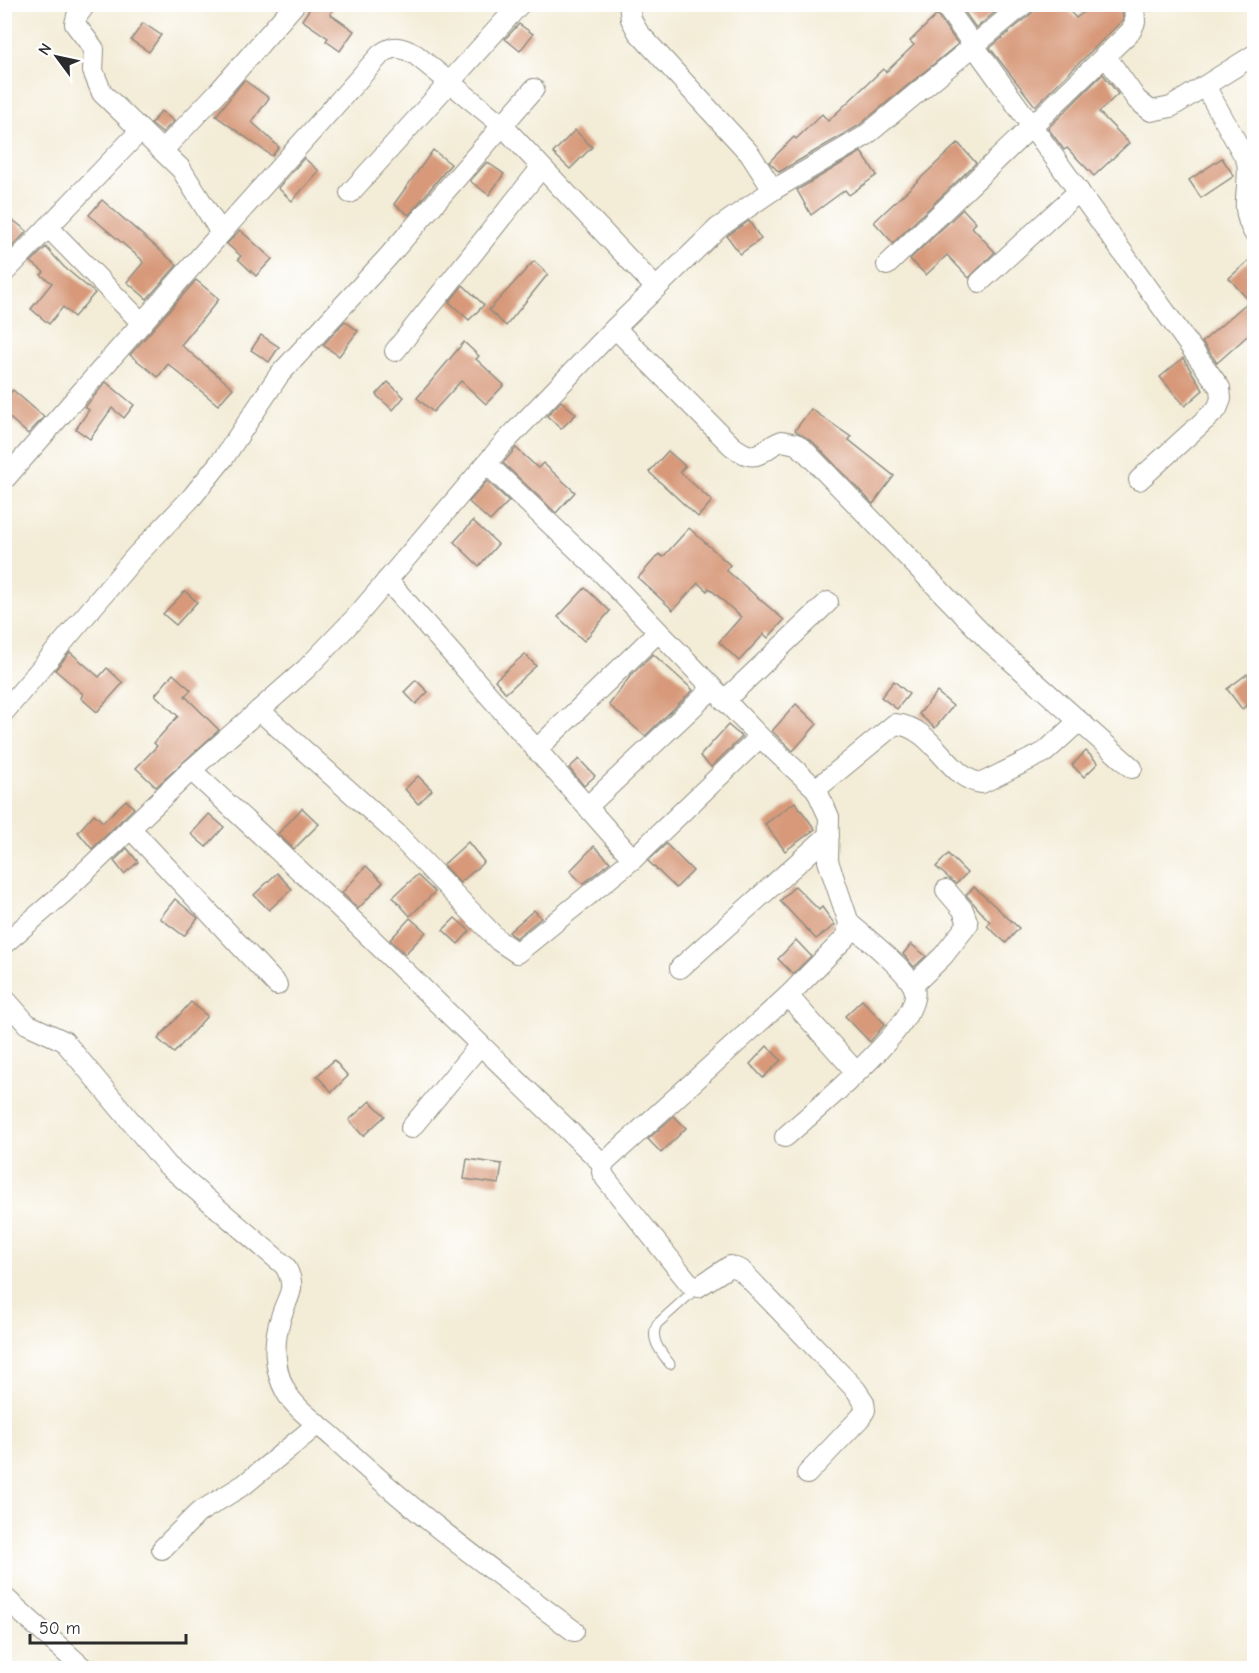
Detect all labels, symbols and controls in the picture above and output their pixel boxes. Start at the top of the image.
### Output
north arrow [27,27,87,87]
text: N [35,40,56,59]
scale bar [30,1607,186,1645]
text: 50 m [39,1618,81,1639]

